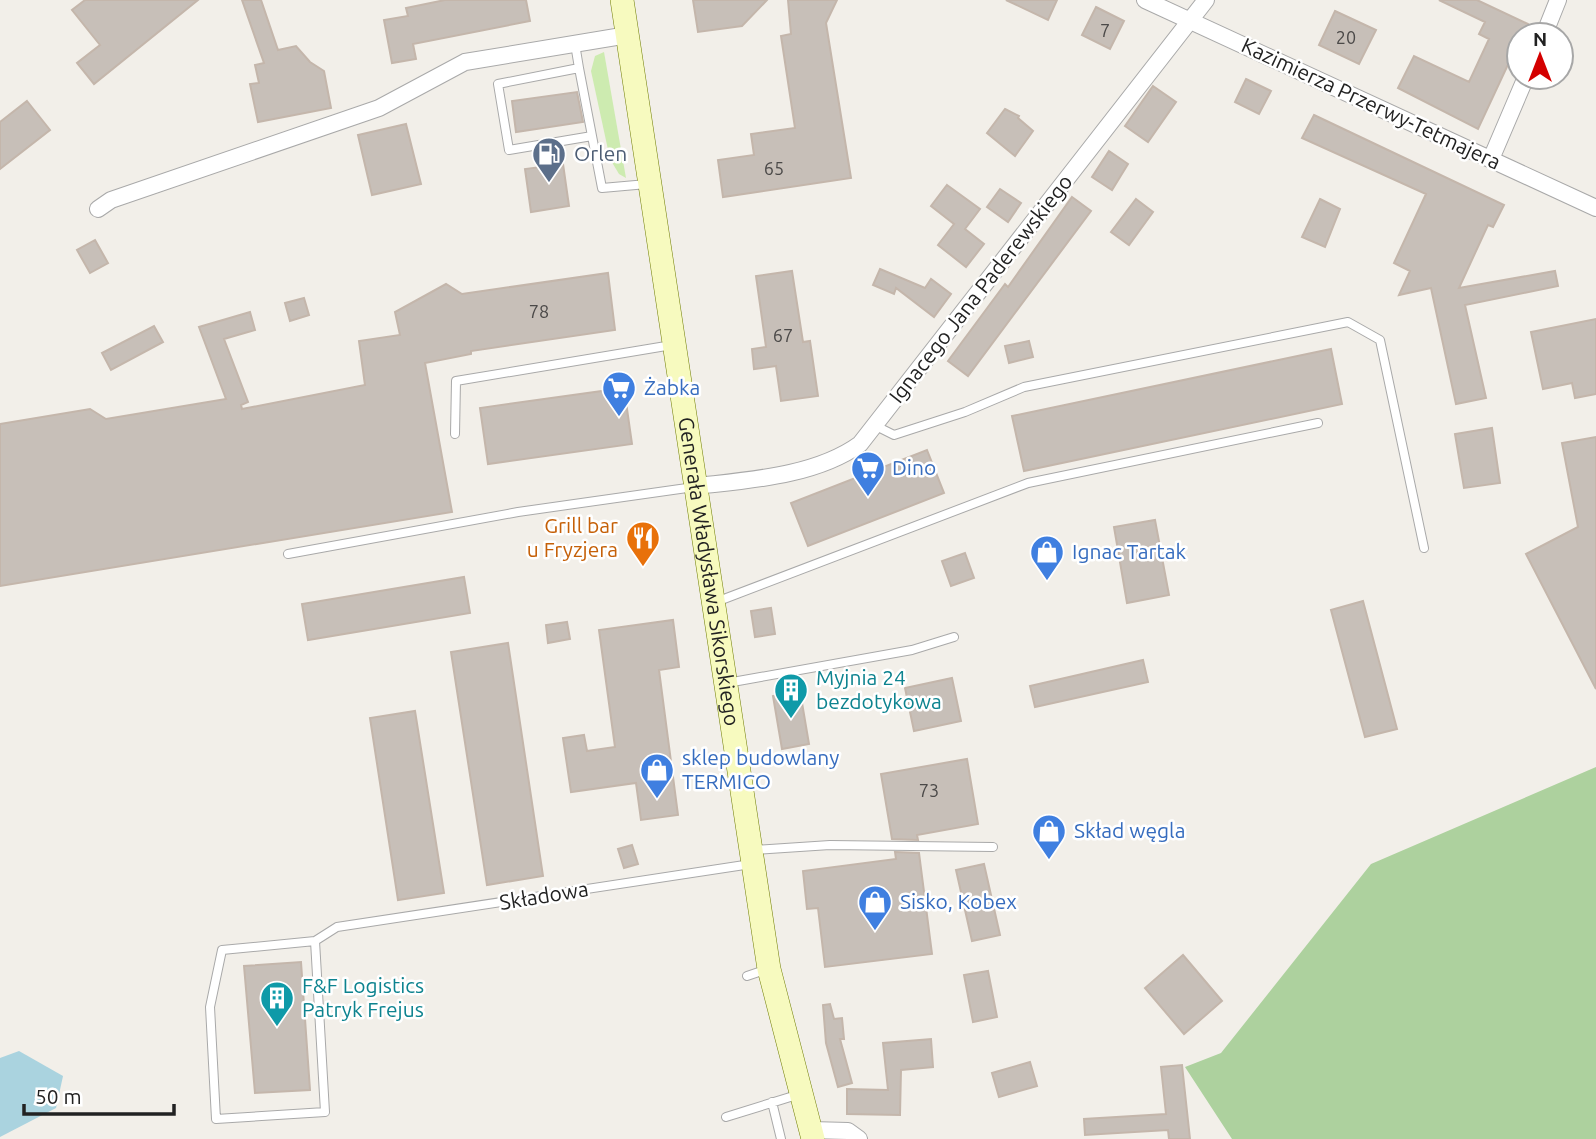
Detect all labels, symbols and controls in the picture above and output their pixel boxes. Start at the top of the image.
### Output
house number: 7 [1100,20,1110,40]
north arrow [1505,21,1575,91]
house number: 20 [1336,27,1356,47]
text: N [1533,28,1547,50]
street label: Kazimierza Przerwy-Tetmajera [1238,32,1505,174]
fuel station icon: Orlen [530,135,568,184]
place label: Orlen [574,141,627,165]
house number: 65 [764,158,784,178]
street label: Ignacego Jana Paderewskiego [884,169,1077,407]
house number: 78 [529,301,549,321]
house number: 67 [773,325,793,345]
supermarket icon: Żabka [600,369,638,418]
place label: Żabka [644,375,700,399]
street label: Generała Władysława Sikorskiego [674,415,745,727]
supermarket icon: Dino [849,449,887,498]
place label: Dino [892,455,936,479]
place label: Grill bar u Fryzjera [527,513,618,561]
restaurant icon: Grill bar u Fryzjera [624,519,662,568]
shop icon: Ignac Tartak [1028,533,1066,582]
place label: Ignac Tartak [1072,539,1186,563]
place label: Myjnia 24 bezdotykowa [816,665,942,713]
building icon: Myjnia 24 bezdotykowa [772,671,810,720]
place label: sklep budowlany TERMICO [682,745,839,793]
shop icon: sklep budowlany TERMICO [638,751,676,800]
house number: 73 [919,780,939,800]
shop icon: Skład węgla [1030,812,1068,861]
place label: Skład węgla [1074,818,1185,842]
street label: Składowa [498,876,590,914]
shop icon: Sisko, Kobex [856,883,894,932]
place label: Sisko, Kobex [900,889,1017,913]
place label: F&F Logistics Patryk Frejus [302,973,424,1021]
building icon: F&F Logistics Patryk Frejus [258,979,296,1028]
scale bar [24,1072,175,1116]
text: 50 m [35,1084,82,1108]

